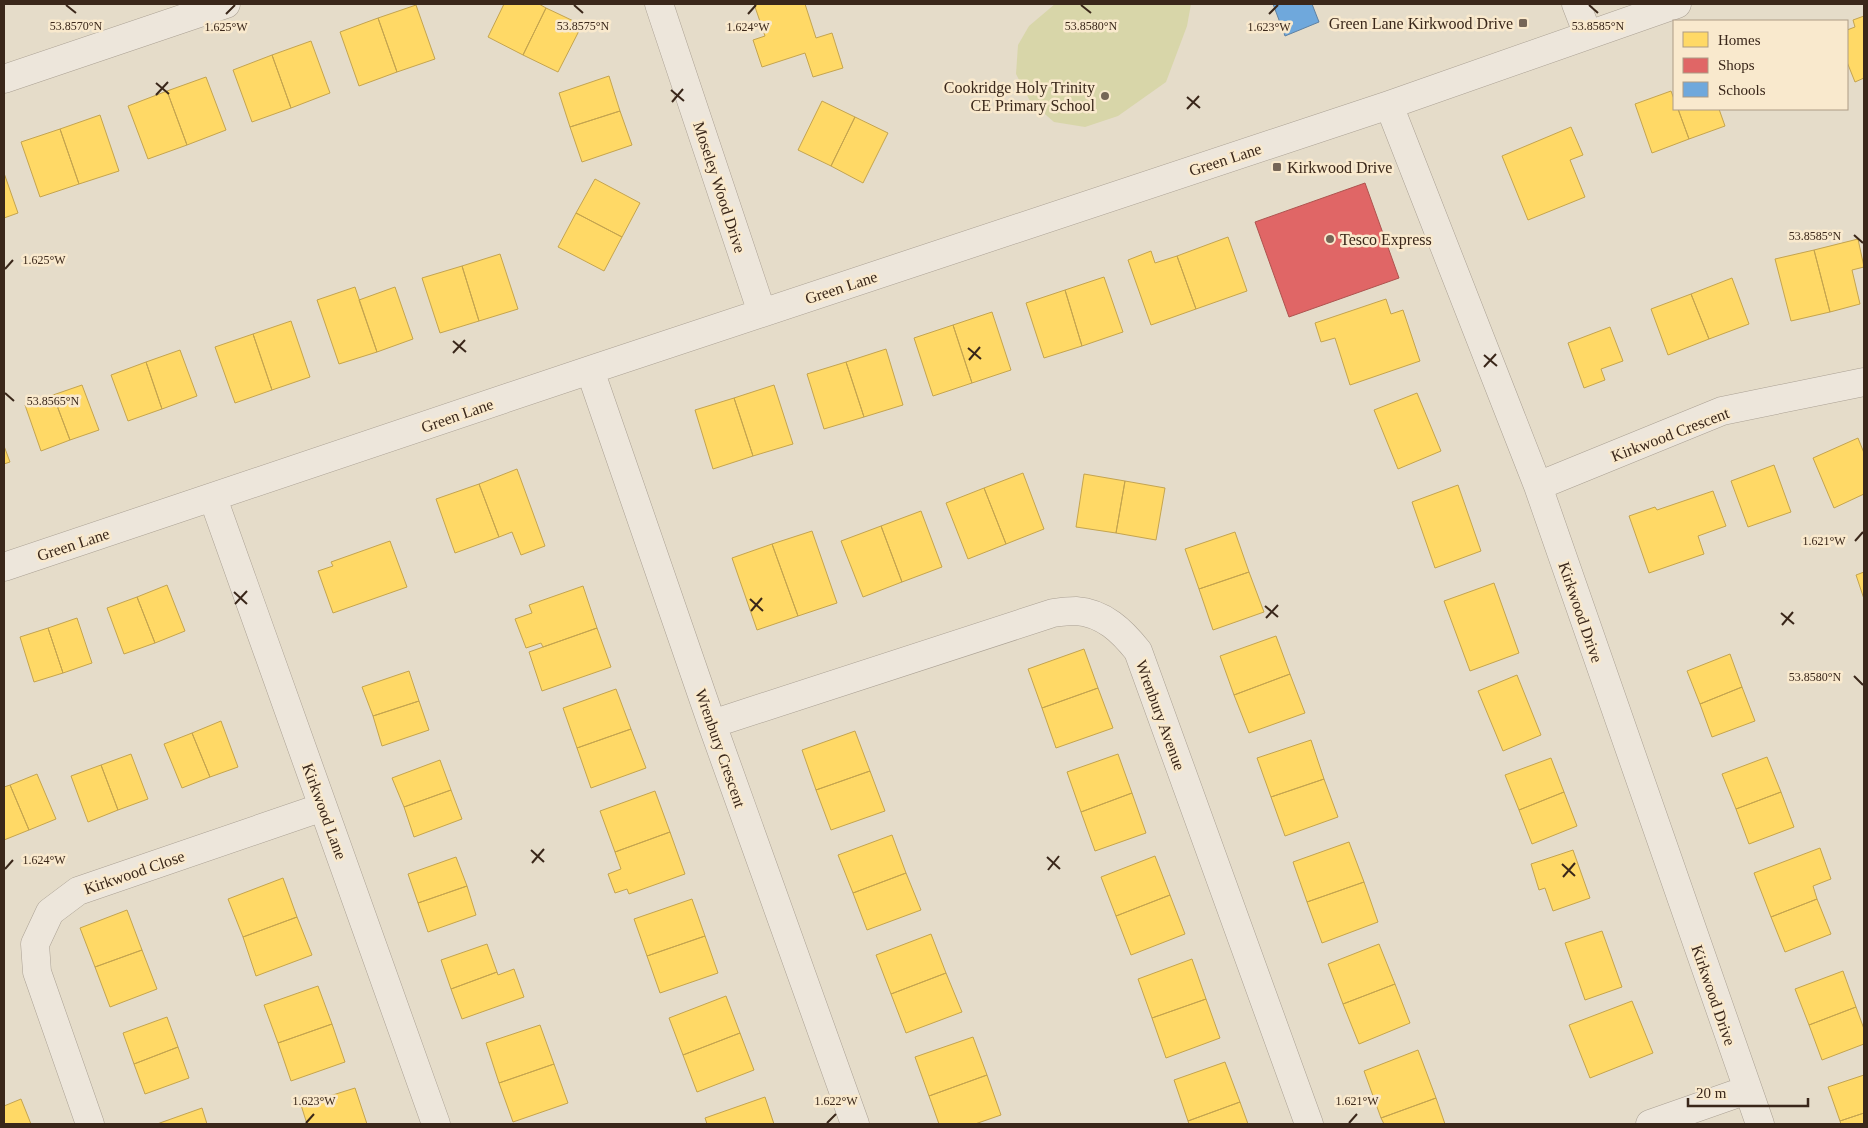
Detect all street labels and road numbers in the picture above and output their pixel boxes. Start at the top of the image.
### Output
street label: Moseley Wood Drive [689,119,749,255]
street label: Green Lane [1187,140,1263,179]
street label: Green Lane [803,268,879,307]
street label: Green Lane [419,395,495,436]
street label: Kirkwood Crescent [1609,404,1732,465]
street label: Green Lane [35,525,111,564]
street label: Kirkwood Drive [1555,560,1606,665]
street label: Wrenbury Avenue [1132,658,1188,773]
street label: Wrenbury Crescent [691,687,749,810]
street label: Kirkwood Lane [299,761,350,861]
street label: Kirkwood Close [82,847,187,898]
street label: Kirkwood Drive [1688,943,1739,1048]

